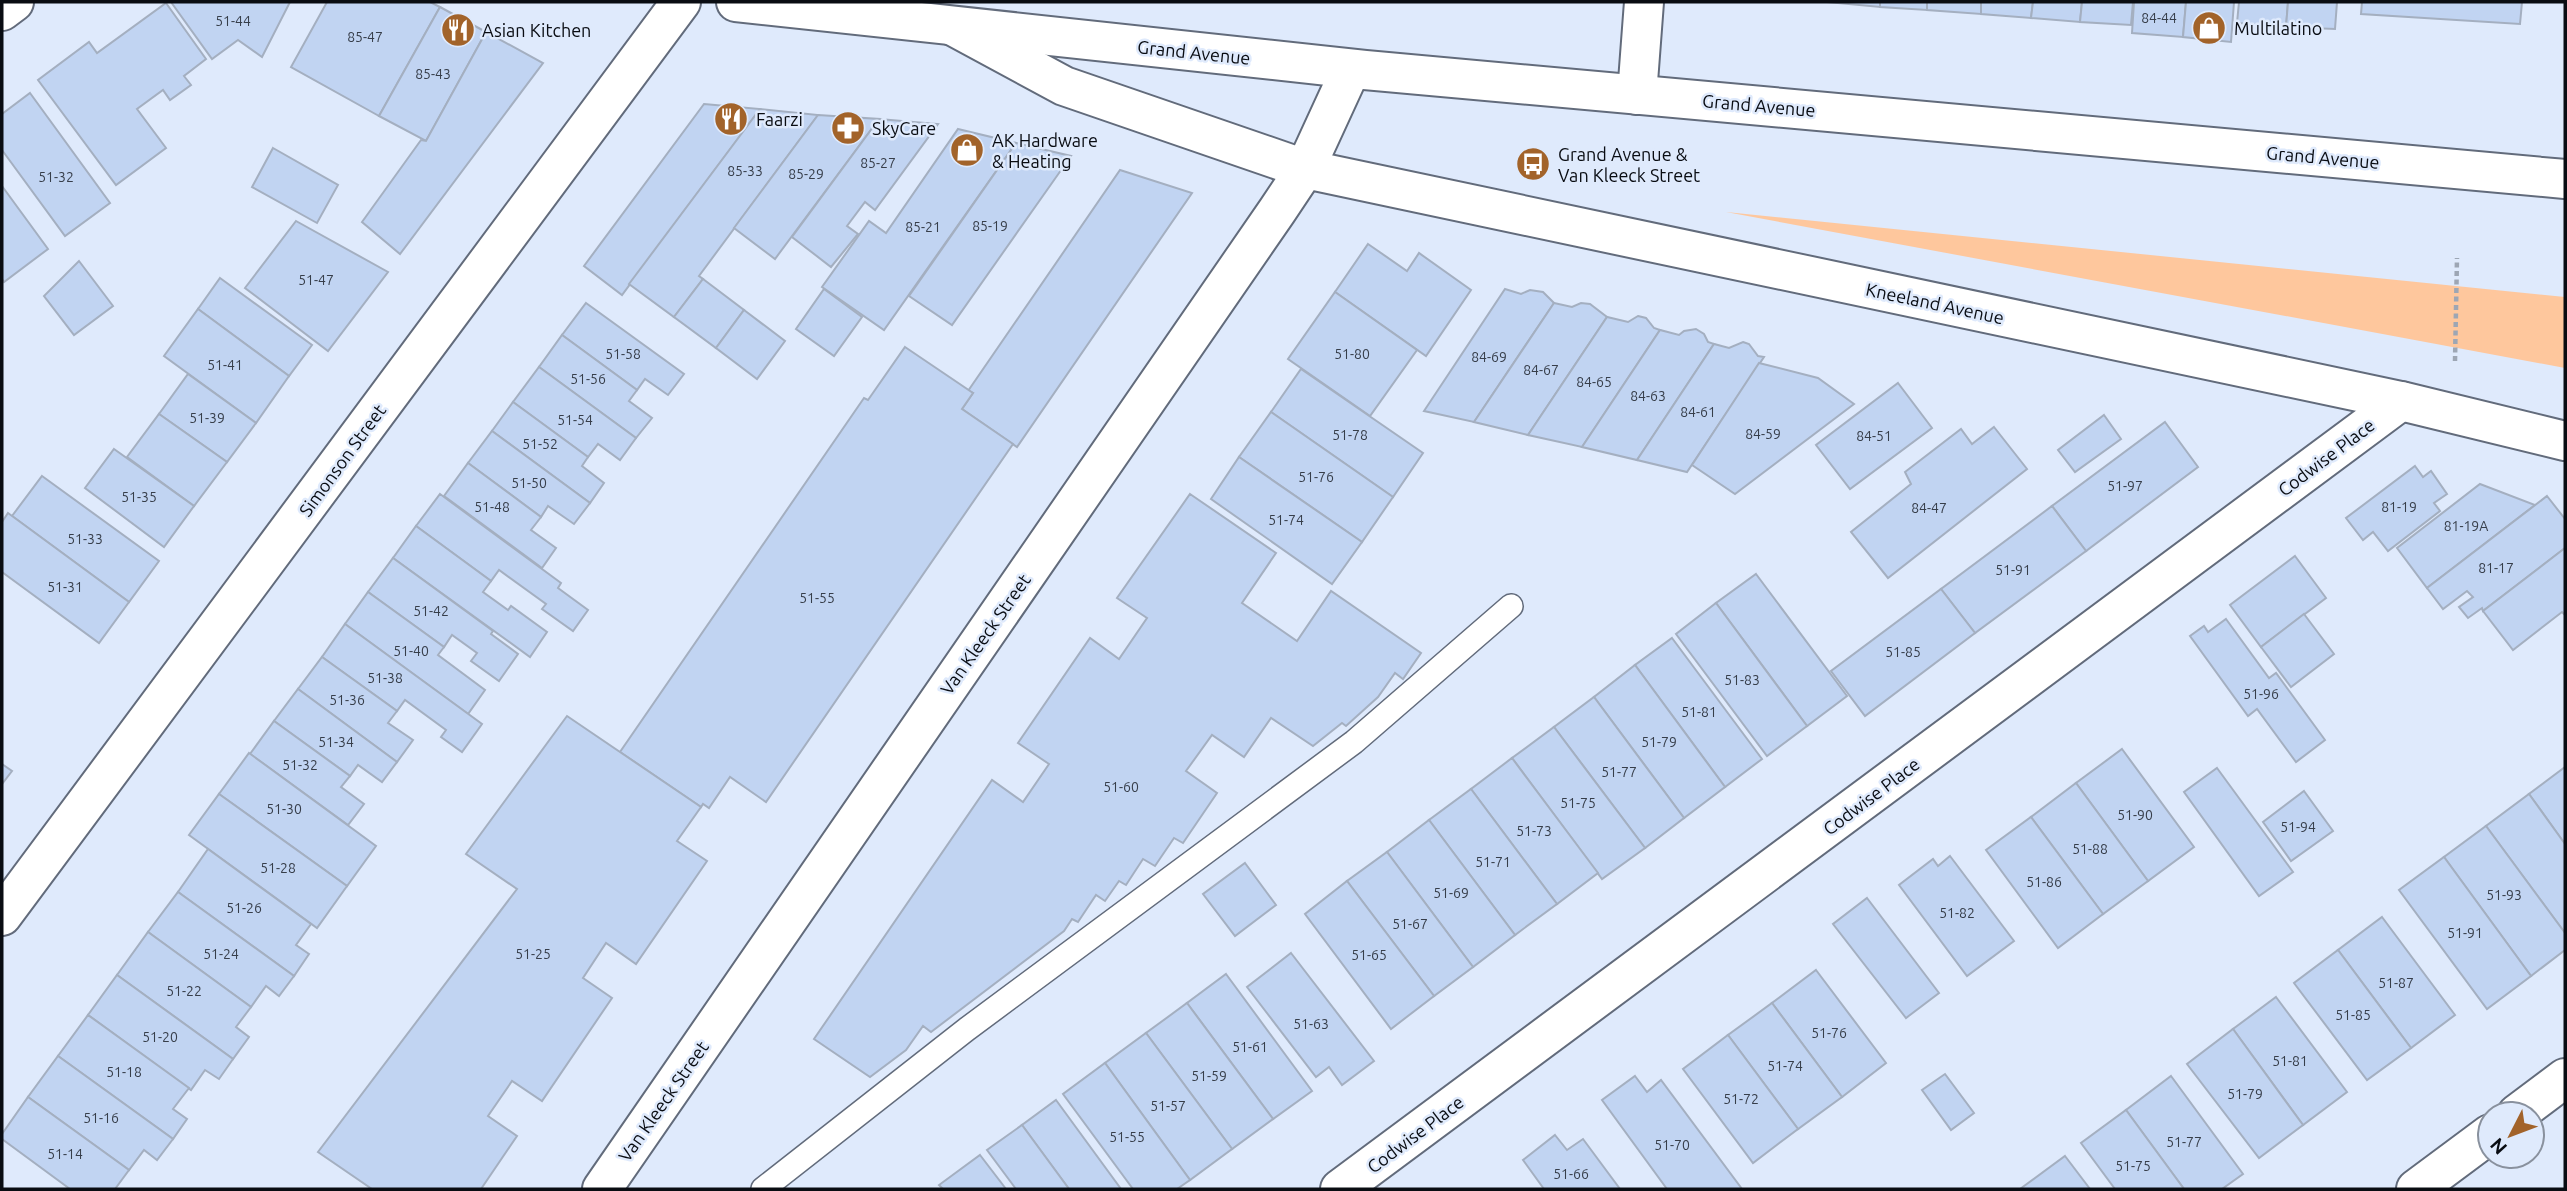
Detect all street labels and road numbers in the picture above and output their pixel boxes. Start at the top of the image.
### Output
street label: Grand Avenue [1136,36,1252,68]
street label: Grand Avenue [1702,90,1816,120]
street label: Grand Avenue [2266,142,2380,172]
street label: Kneeland Avenue [1864,279,2006,327]
street label: Simonson Street [295,400,389,520]
street label: Codwise Place [2274,414,2378,500]
street label: Van Kleeck Street [936,570,1034,698]
street label: Codwise Place [1819,753,1923,839]
street label: Van Kleeck Street [614,1037,712,1165]
street label: Codwise Place [1363,1091,1467,1177]

